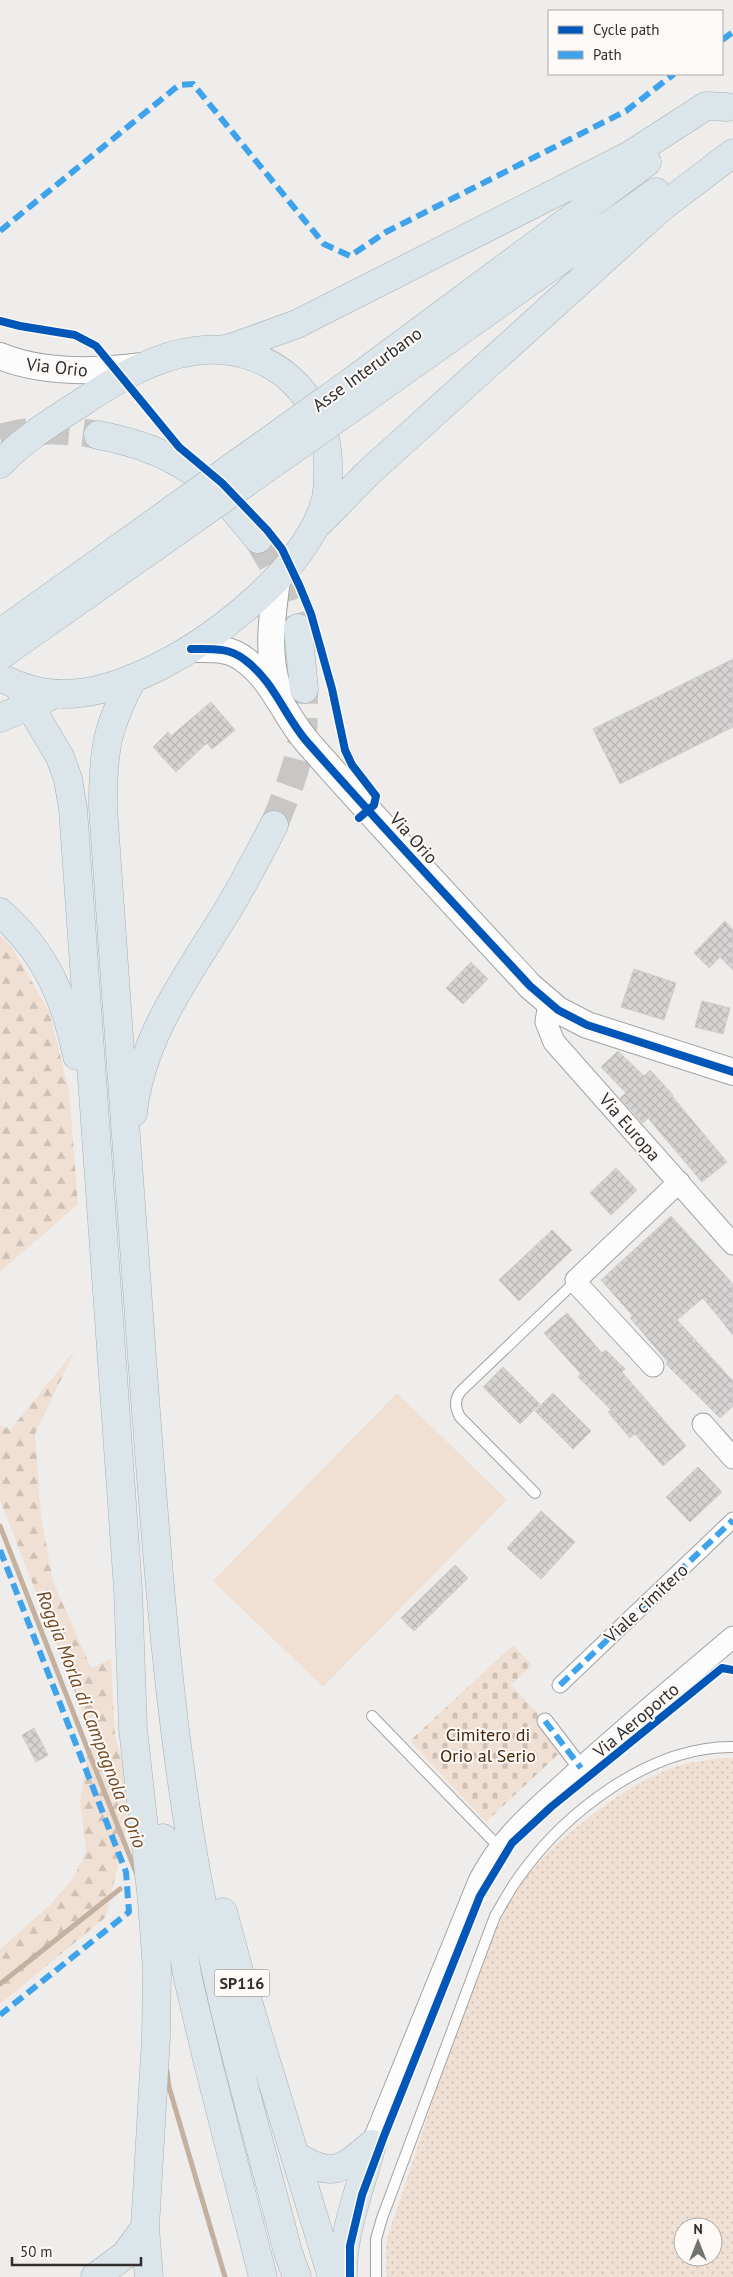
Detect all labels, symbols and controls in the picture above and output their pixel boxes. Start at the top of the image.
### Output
legend [548,10,723,75]
text: Cycle path [593,20,659,39]
text: Path [593,45,622,64]
street label: Asse Interurbano [308,322,426,416]
street label: Via Orio [24,352,89,382]
street label: Via Orio [384,807,443,869]
street label: Via Europa [594,1088,666,1166]
street label: Viale cimitero [599,1558,693,1648]
water label: Roggia Morla di Campagnola e Orio [32,1587,152,1851]
street label: Via Aeroporto [588,1677,684,1763]
park label: Cimitero di Orio al Serio [440,1723,536,1767]
road number: SP116 [214,1970,270,1996]
north arrow [673,2217,723,2267]
text: N [693,2220,703,2238]
scale bar [12,2234,141,2266]
text: 50 m [20,2242,53,2261]

